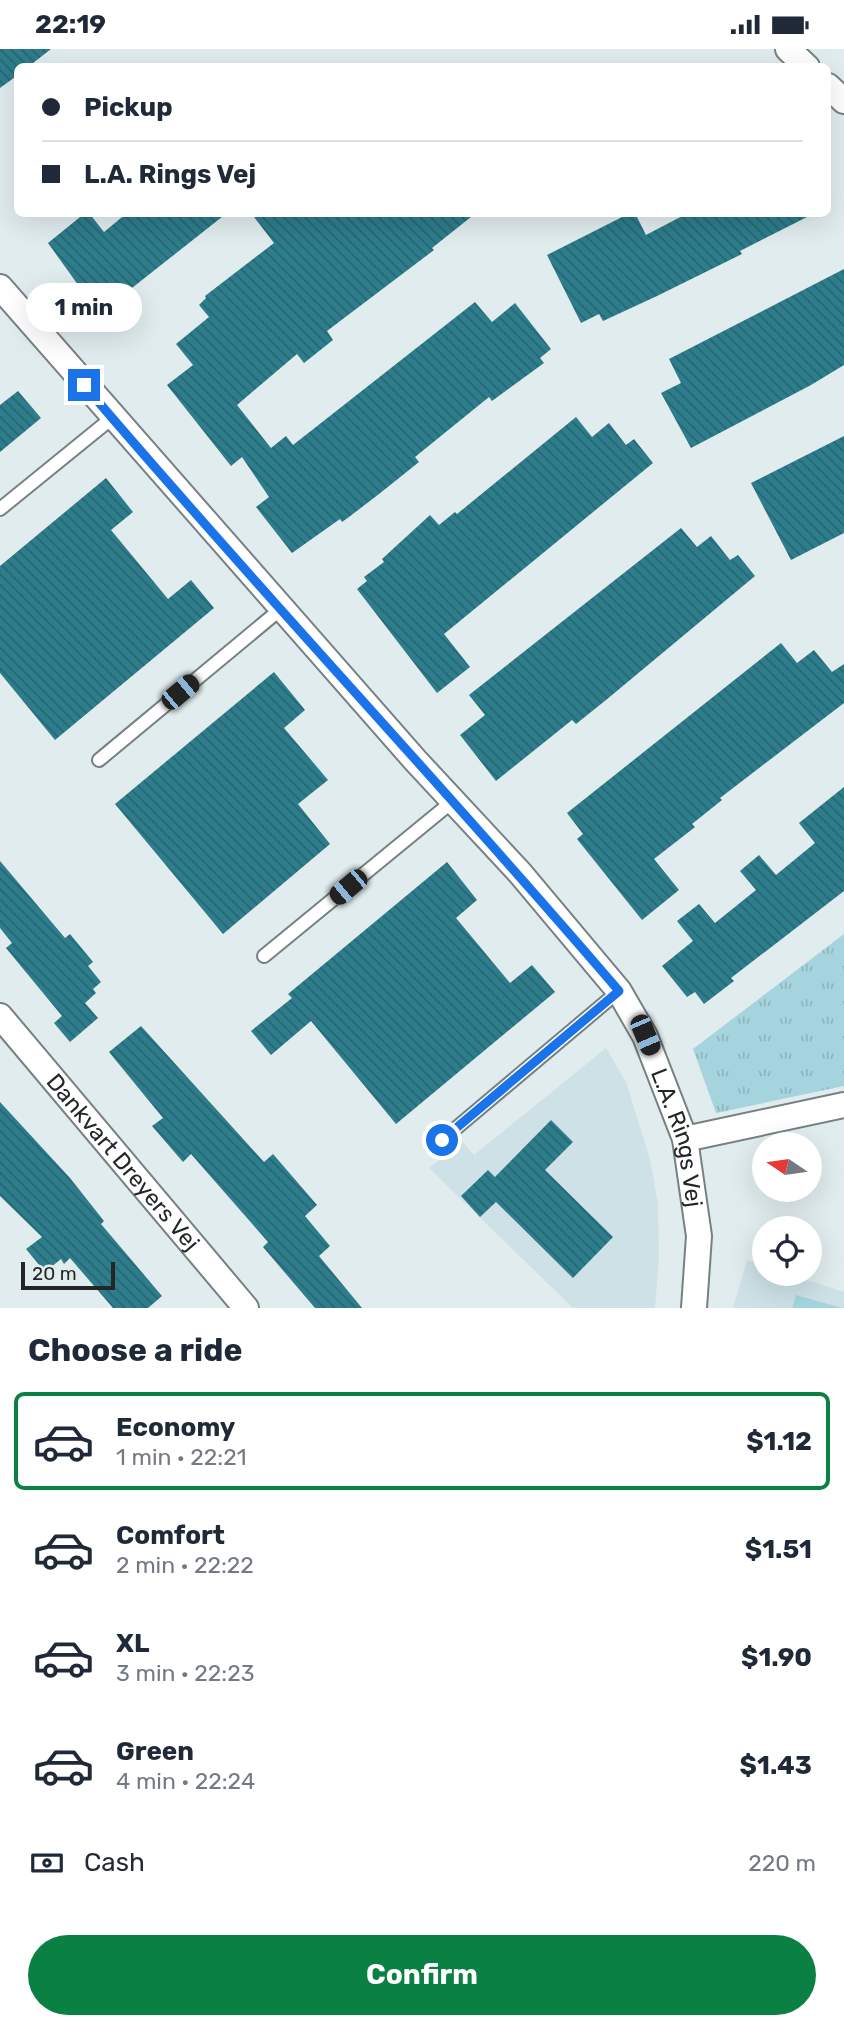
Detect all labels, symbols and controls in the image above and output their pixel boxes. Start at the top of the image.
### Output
text: 22:19 [35,9,106,40]
text: Pickup [84,92,173,123]
text: L.A. Rings Vej [84,159,256,190]
callout: 1 min [26,283,142,333]
text: 1 min [55,293,113,321]
route end [68,369,100,401]
car [158,670,203,714]
car [326,865,371,909]
car [628,1012,663,1058]
street label: L.A. Rings Vej [645,1064,709,1209]
street label: Dankvart Dreyers Vej [41,1068,206,1256]
route start [426,1124,458,1156]
north arrow [752,1132,822,1202]
map controls [752,1132,822,1286]
button: locate [752,1216,822,1286]
scale bar [21,1259,116,1291]
text: 20 m [32,1262,77,1285]
text: Choose a ride [28,1331,242,1369]
icon: car [32,1410,95,1473]
text: Economy [116,1412,235,1443]
text: $1.12 [746,1426,812,1457]
text: 1 min · 22:21 [116,1443,247,1471]
icon: car [32,1518,95,1581]
text: Comfort [116,1520,225,1551]
text: $1.51 [745,1534,812,1565]
text: 2 min · 22:22 [116,1551,254,1579]
icon: car [32,1626,95,1689]
text: XL [116,1628,149,1659]
text: $1.90 [741,1642,812,1673]
text: 3 min · 22:23 [116,1659,254,1687]
icon: car [32,1734,95,1797]
text: Green [116,1736,194,1767]
text: $1.43 [740,1750,812,1781]
text: 4 min · 22:24 [116,1767,255,1795]
icon: cash [28,1844,66,1882]
text: Cash [84,1847,145,1878]
text: 220 m [748,1849,816,1877]
button: Confirm [28,1935,816,2015]

